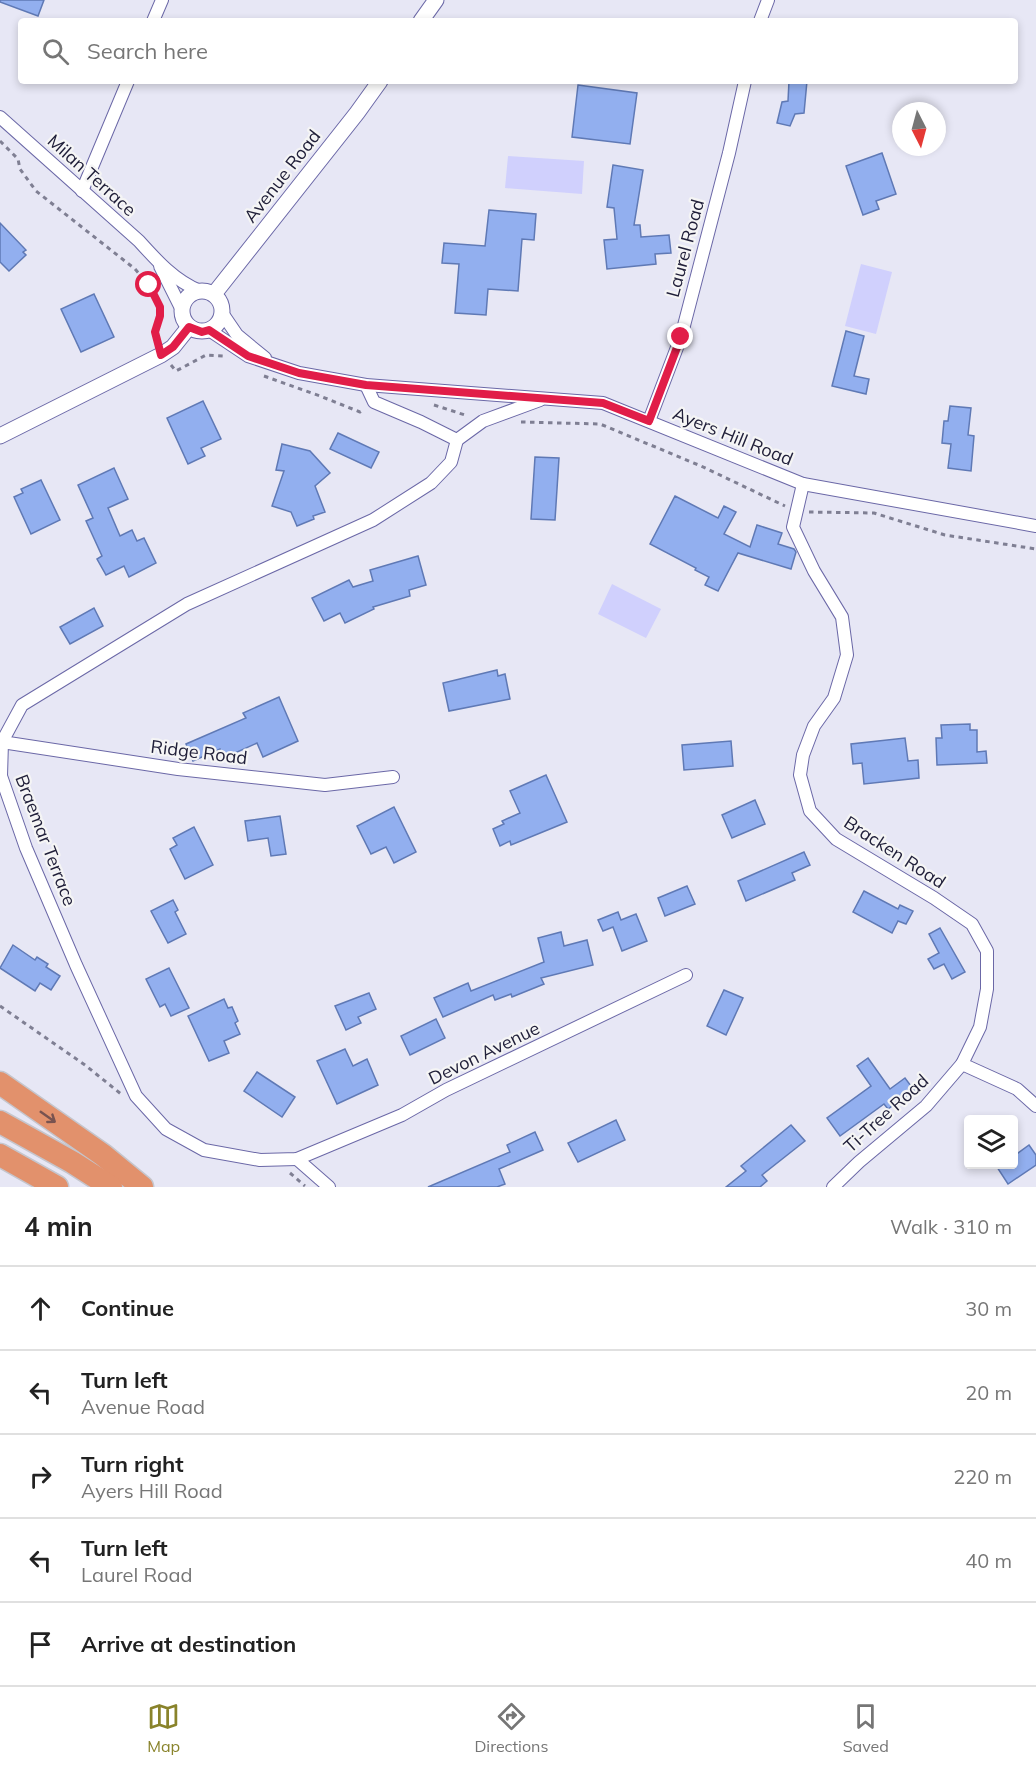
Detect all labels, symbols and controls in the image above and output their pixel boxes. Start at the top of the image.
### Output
search box [18,18,1018,84]
icon: search [39,35,72,68]
text: Search here [87,37,208,65]
north arrow [892,102,946,156]
street label: Avenue Road [239,125,325,227]
street label: Milan Terrace [43,129,141,221]
street label: Laurel Road [661,197,709,299]
route start [135,271,161,297]
route end [667,323,693,349]
street label: Ayers Hill Road [670,401,796,471]
street label: Ridge Road [149,735,249,769]
street label: Braemar Terrace [10,771,82,909]
street label: Bracken Road [840,811,950,893]
street label: Devon Avenue [425,1016,543,1090]
street label: Ti-Tree Road [839,1069,933,1157]
one-way arrow [39,1111,56,1123]
map controls [964,1115,1018,1169]
button: layers [964,1115,1018,1169]
text: 4 min [24,1210,93,1243]
text: Walk · 310 m [890,1214,1012,1239]
icon: ahead [24,1292,57,1325]
text: Continue [81,1294,174,1322]
text: 30 m [965,1296,1012,1321]
text: Turn left [81,1366,168,1394]
icon: left [24,1376,57,1409]
text: 20 m [965,1380,1012,1405]
text: Avenue Road [81,1394,205,1419]
text: Turn right [81,1450,184,1478]
icon: right [24,1460,57,1493]
text: 220 m [953,1464,1012,1489]
text: Ayers Hill Road [81,1478,223,1503]
text: Turn left [81,1534,168,1562]
icon: left [24,1544,57,1577]
text: 40 m [965,1548,1012,1573]
text: Laurel Road [81,1562,192,1587]
icon: arrive [24,1628,57,1661]
text: Arrive at destination [81,1630,296,1658]
tab: Map [147,1700,180,1756]
tab: Directions [474,1700,548,1756]
tab: Saved [843,1700,889,1756]

